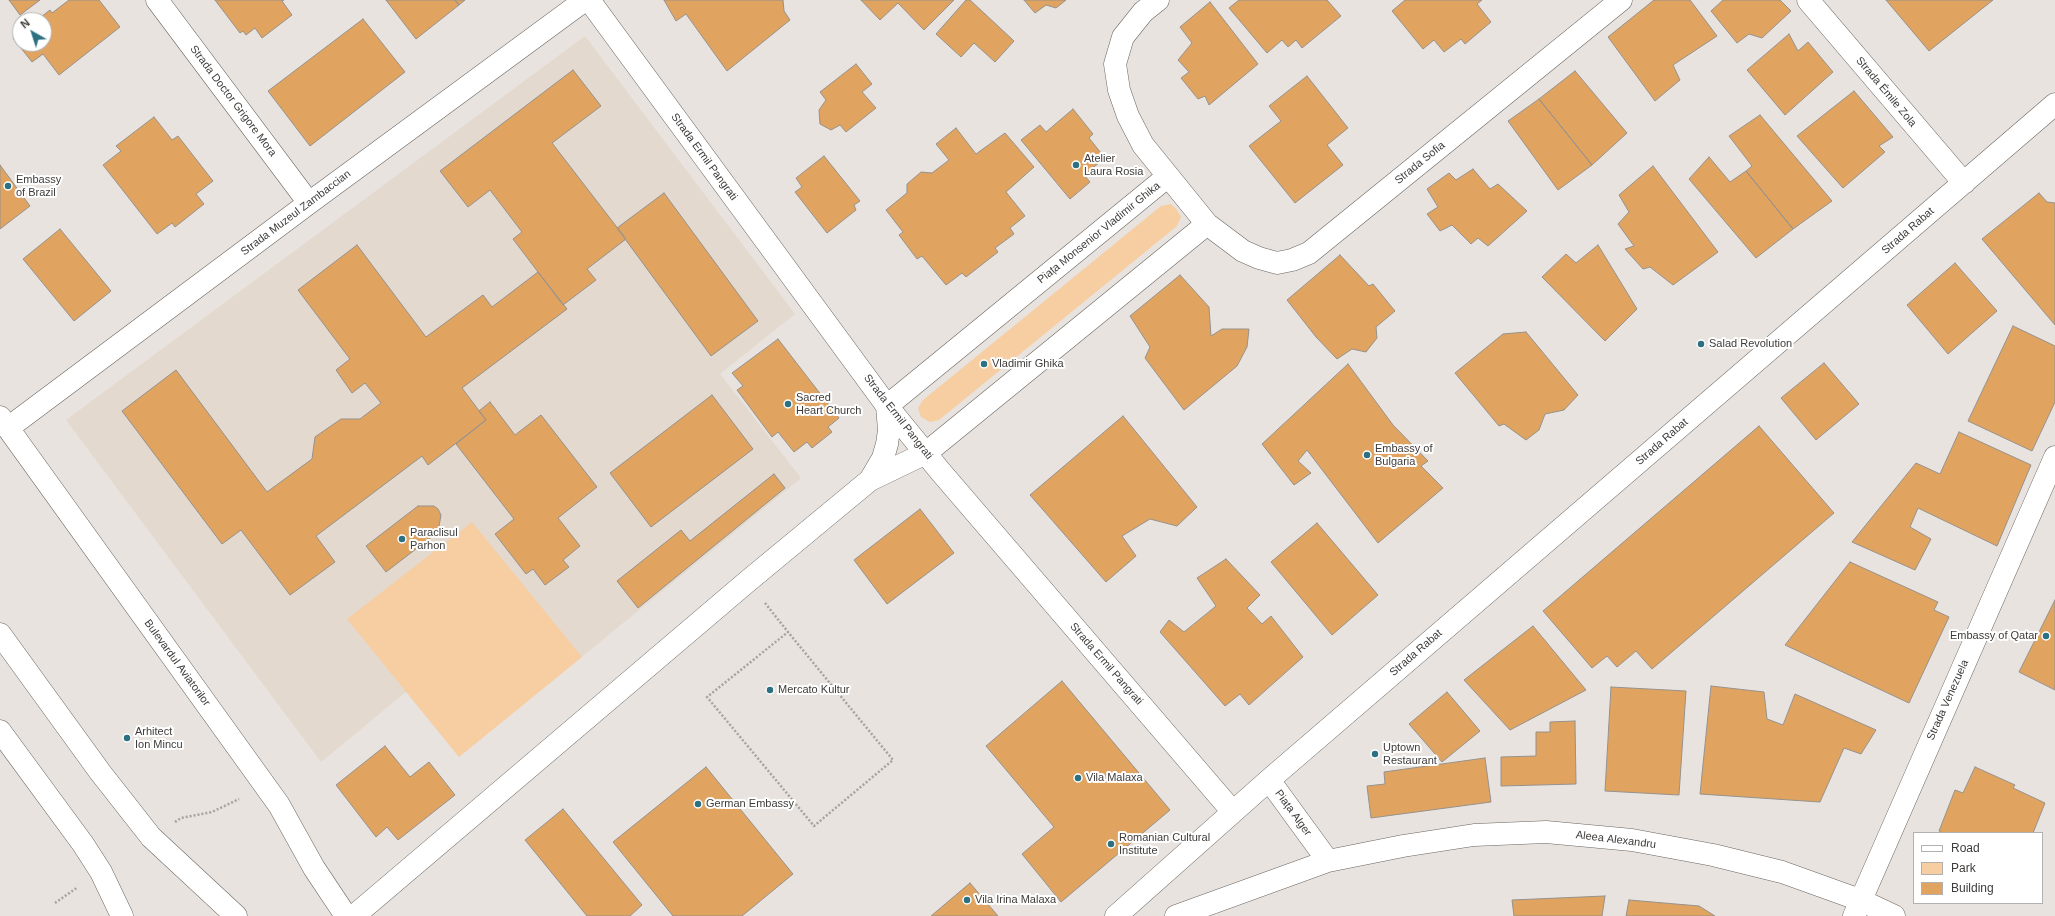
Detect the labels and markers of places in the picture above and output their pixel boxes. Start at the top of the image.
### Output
place label: Atelier Laura Rosia [1084,152,1143,178]
marker: Atelier Laura Rosia [1071,160,1081,170]
place label: Embassy of Brazil [16,173,61,199]
marker: Embassy of Brazil [3,181,13,191]
place label: Salad Revolution [1709,337,1792,351]
marker: Salad Revolution [1696,339,1706,349]
place label: Vladimir Ghika [992,357,1064,371]
marker: Vladimir Ghika [979,359,989,369]
place label: Sacred Heart Church [796,391,861,417]
marker: Sacred Heart Church [783,399,793,409]
place label: Embassy of Bulgaria [1375,442,1432,468]
marker: Embassy of Bulgaria [1362,450,1372,460]
place label: Paraclisul Parhon [410,526,458,552]
marker: Paraclisul Parhon [397,534,407,544]
place label: Embassy of Qatar [1950,629,2038,643]
marker: Embassy of Qatar [2041,631,2051,641]
place label: Mercato Kultur [778,683,850,697]
marker: Mercato Kultur [765,685,775,695]
place label: Arhitect Ion Mincu [135,725,183,751]
marker: Arhitect Ion Mincu [122,733,132,743]
place label: Uptown Restaurant [1383,741,1437,767]
marker: Uptown Restaurant [1370,749,1380,759]
place label: Vila Malaxa [1086,771,1143,785]
marker: Vila Malaxa [1073,773,1083,783]
place label: German Embassy [706,797,794,811]
marker: German Embassy [693,799,703,809]
place label: Romanian Cultural Institute [1119,831,1210,857]
marker: Romanian Cultural Institute [1106,839,1116,849]
place label: Vila Irina Malaxa [975,893,1056,907]
marker: Vila Irina Malaxa [962,895,972,905]

